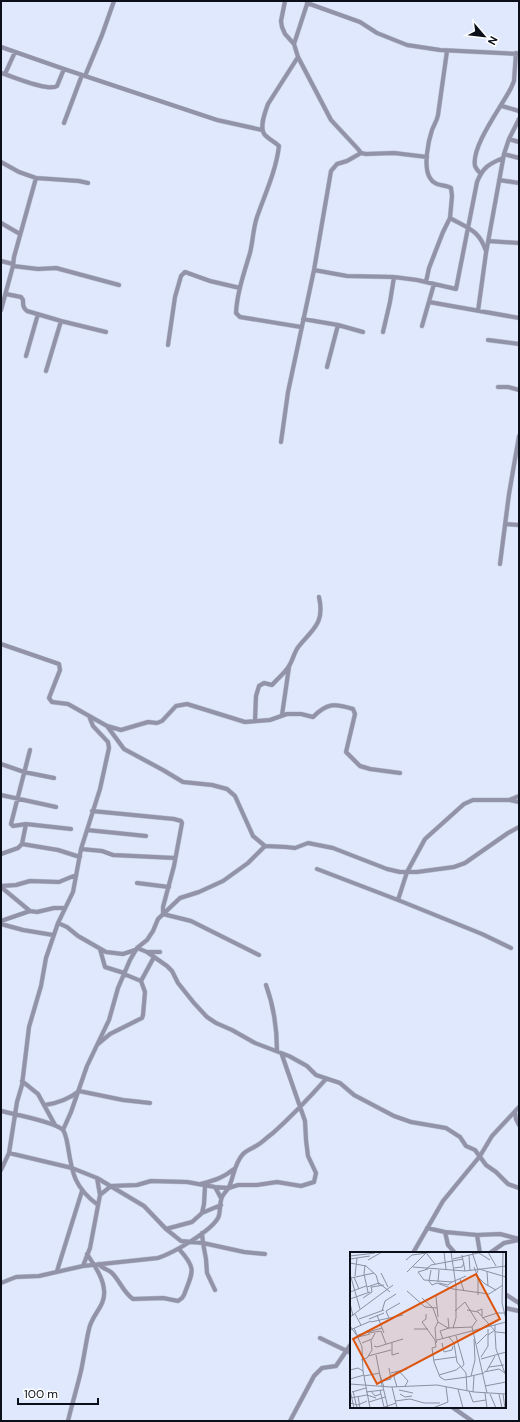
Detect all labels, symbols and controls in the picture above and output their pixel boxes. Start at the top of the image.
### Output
north arrow [464,16,504,56]
text: N [485,34,501,48]
inset map [350,1252,506,1408]
scale bar [18,1380,98,1406]
text: 100 m [24,1386,58,1402]

